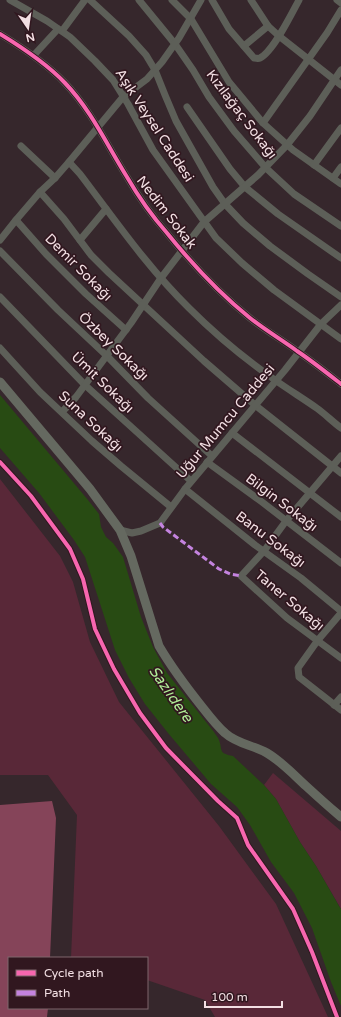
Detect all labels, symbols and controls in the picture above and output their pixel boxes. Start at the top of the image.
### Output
north arrow [8,8,48,48]
text: N [24,30,36,45]
street label: Aşık Veysel Caddesi [112,66,197,185]
street label: Kızılağaç Sokağı [203,66,281,162]
street label: Nedim Sokak [133,172,201,252]
street label: Demir Sokağı [41,230,116,305]
street label: Özbey Sokağı [75,309,152,384]
street label: Ümit Sokağı [68,348,138,416]
street label: Uğur Mumcu Caddesi [172,361,278,482]
street label: Suna Sokağı [55,387,126,456]
street label: Bilgin Sokağı [242,470,321,535]
street label: Banu Sokağı [232,508,309,571]
street label: Taner Sokağı [251,566,328,634]
water label: Sazlıdere [145,662,198,727]
legend [8,957,148,1009]
text: Cycle path [44,966,103,980]
scale bar [205,983,282,1009]
text: Path [44,986,70,1000]
text: 100 m [211,990,248,1004]

